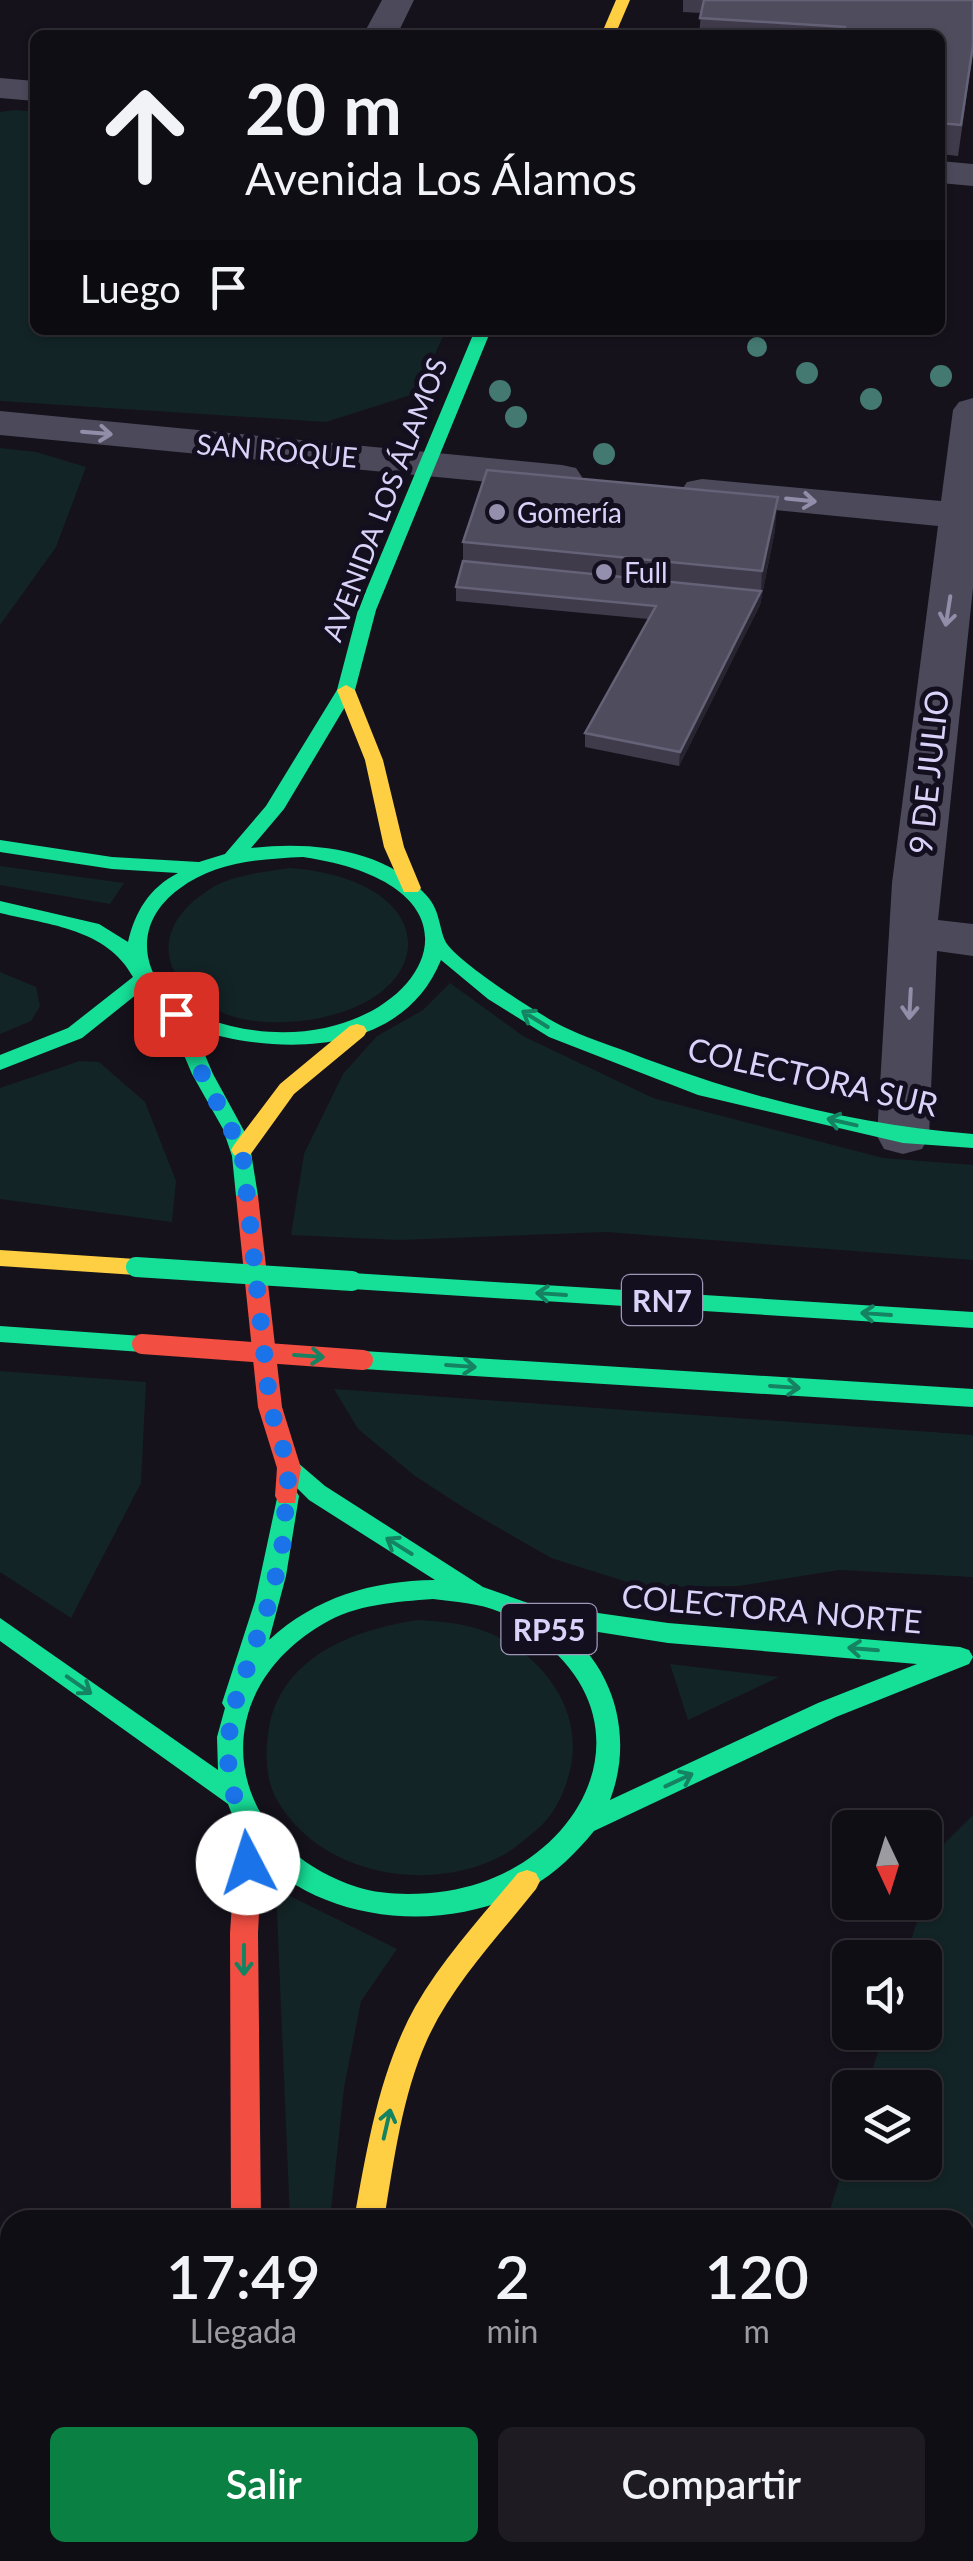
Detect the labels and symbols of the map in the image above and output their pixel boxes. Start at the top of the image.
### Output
street label: AVENIDA LOS ÁLAMOS [314,352,454,646]
one-way arrow [80,423,113,442]
street label: SAN ROQUE [195,426,359,474]
one-way arrow [784,491,816,510]
place label: Gomería [517,495,622,529]
marker: Gomería [486,501,508,523]
place label: Full [624,555,668,589]
marker: Full [593,561,615,583]
one-way arrow [938,594,957,627]
street label: 9 DE JULIO [900,688,956,856]
pin [134,972,219,1057]
one-way arrow [900,988,919,1020]
one-way arrow [522,1009,550,1030]
street label: COLECTORA SUR [684,1028,942,1124]
one-way arrow [827,1112,859,1130]
road number: RN7 [622,1275,702,1325]
one-way arrow [536,1284,568,1303]
one-way arrow [860,1304,892,1323]
one-way arrow [292,1347,324,1366]
one-way arrow [444,1357,476,1376]
one-way arrow [768,1377,801,1396]
one-way arrow [385,1536,414,1556]
street label: COLECTORA NORTE [620,1575,924,1641]
road number: RP55 [502,1604,596,1654]
one-way arrow [847,1640,879,1659]
one-way arrow [65,1674,92,1695]
one-way arrow [663,1769,693,1788]
north arrow [832,1810,942,1920]
position arrow [196,1811,300,1915]
one-way arrow [234,1942,254,1975]
one-way arrow [379,2109,397,2141]

